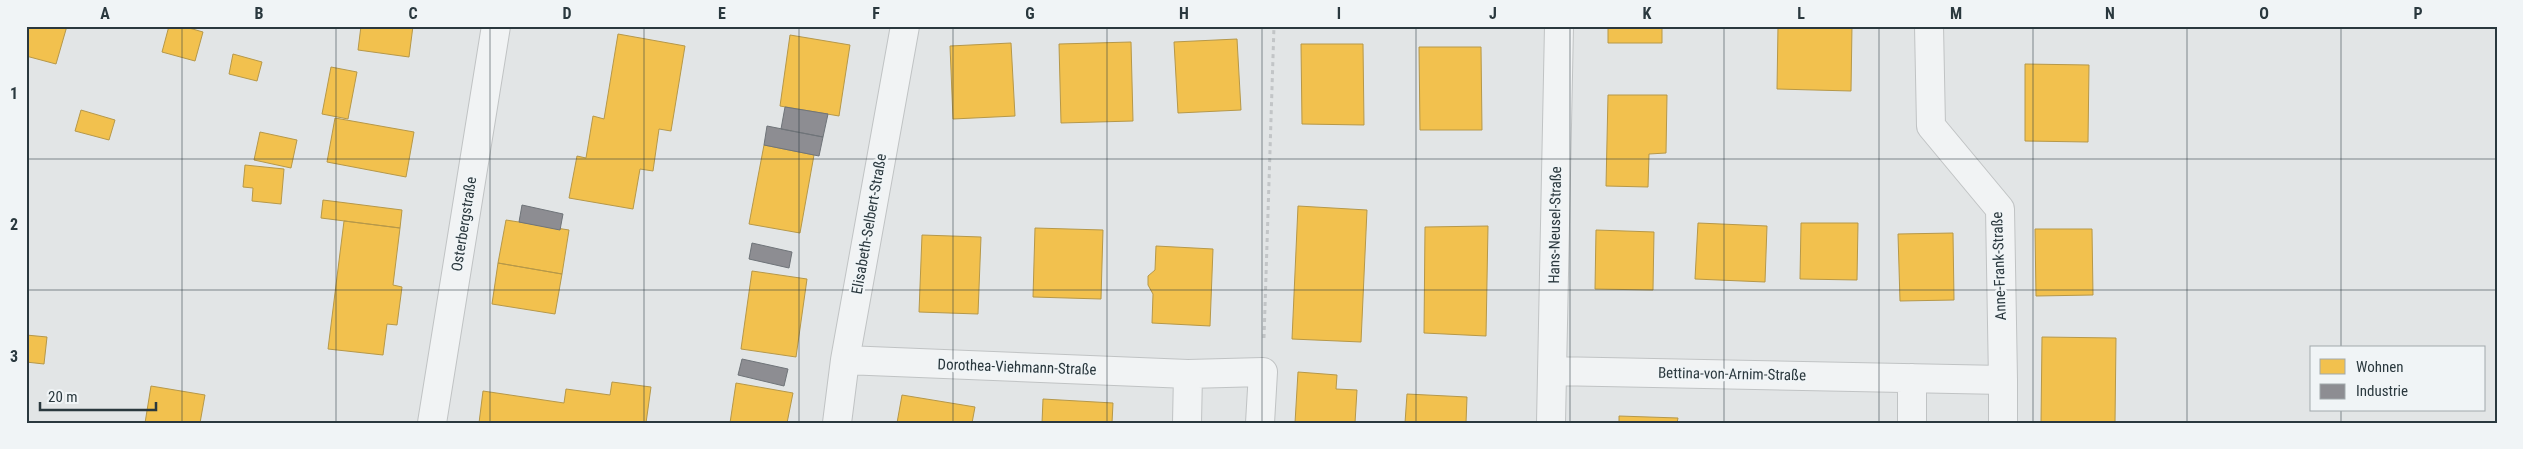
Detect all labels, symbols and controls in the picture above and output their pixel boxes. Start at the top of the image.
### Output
text: A [100,4,110,23]
text: B [255,4,264,23]
text: C [408,4,418,23]
text: D [562,4,572,23]
text: E [718,4,726,23]
text: F [872,4,880,23]
text: G [1025,4,1035,23]
text: H [1179,4,1189,23]
text: I [1337,4,1341,23]
text: J [1489,4,1497,23]
text: K [1643,4,1652,23]
text: L [1797,4,1805,23]
text: M [1950,4,1962,23]
text: N [2105,4,2115,23]
text: O [2259,4,2269,23]
text: P [2413,4,2423,23]
text: 1 [10,84,18,103]
street label: Elisabeth-Selbert-Straße [848,152,890,296]
street label: Hans-Neusel-Straße [1545,166,1565,284]
street label: Osterbergstraße [448,175,480,273]
street label: Anne-Frank-Straße [1988,211,2010,321]
text: 2 [10,215,18,234]
legend [2310,346,2486,412]
text: 3 [10,347,18,366]
street label: Dorothea-Viehmann-Straße [937,355,1097,379]
text: Wohnen [2356,358,2404,376]
street label: Bettina-von-Arnim-Straße [1658,364,1806,384]
scale bar [40,379,156,411]
text: Industrie [2356,382,2408,400]
text: 20 m [48,388,78,406]

